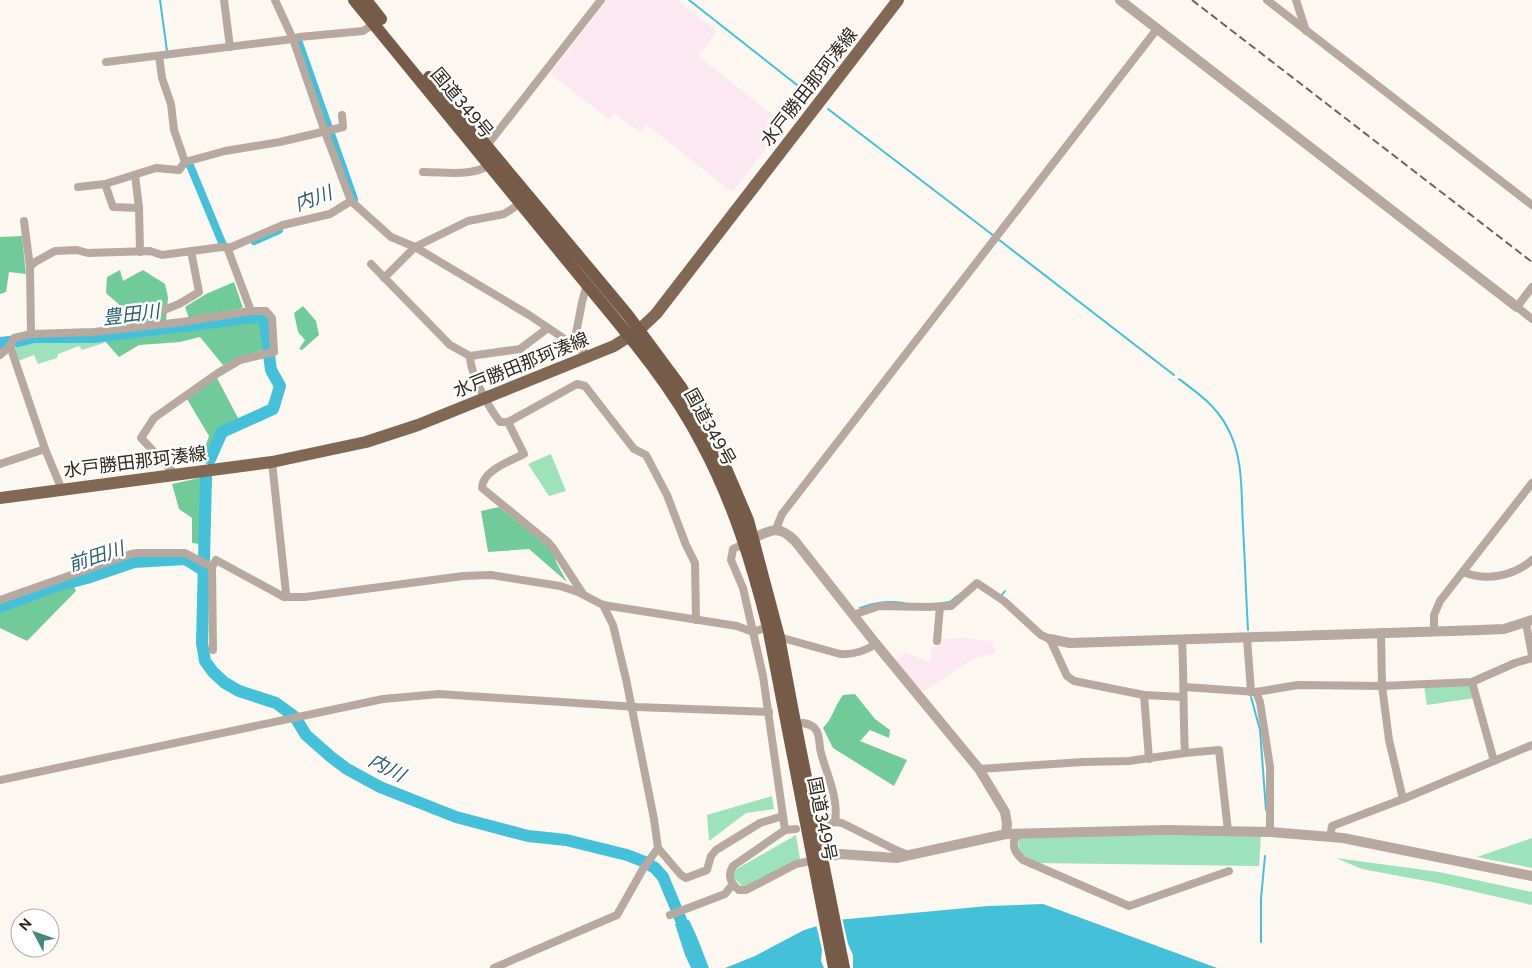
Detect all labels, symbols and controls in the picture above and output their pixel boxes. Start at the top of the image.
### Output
street label: 水戸勝田那珂湊線 [756,23,862,151]
street label: 国道349号 [426,63,498,143]
water label: 内川 [291,180,337,216]
water label: 豊田川 [101,299,163,329]
street label: 水戸勝田那珂湊線 [450,328,592,402]
street label: 国道349号 [680,384,740,470]
street label: 水戸勝田那珂湊線 [62,442,208,482]
water label: 前田川 [65,536,129,576]
water label: 内川 [365,748,411,787]
street label: 国道349号 [803,775,841,863]
north arrow [10,908,60,958]
text: N [16,915,36,934]

